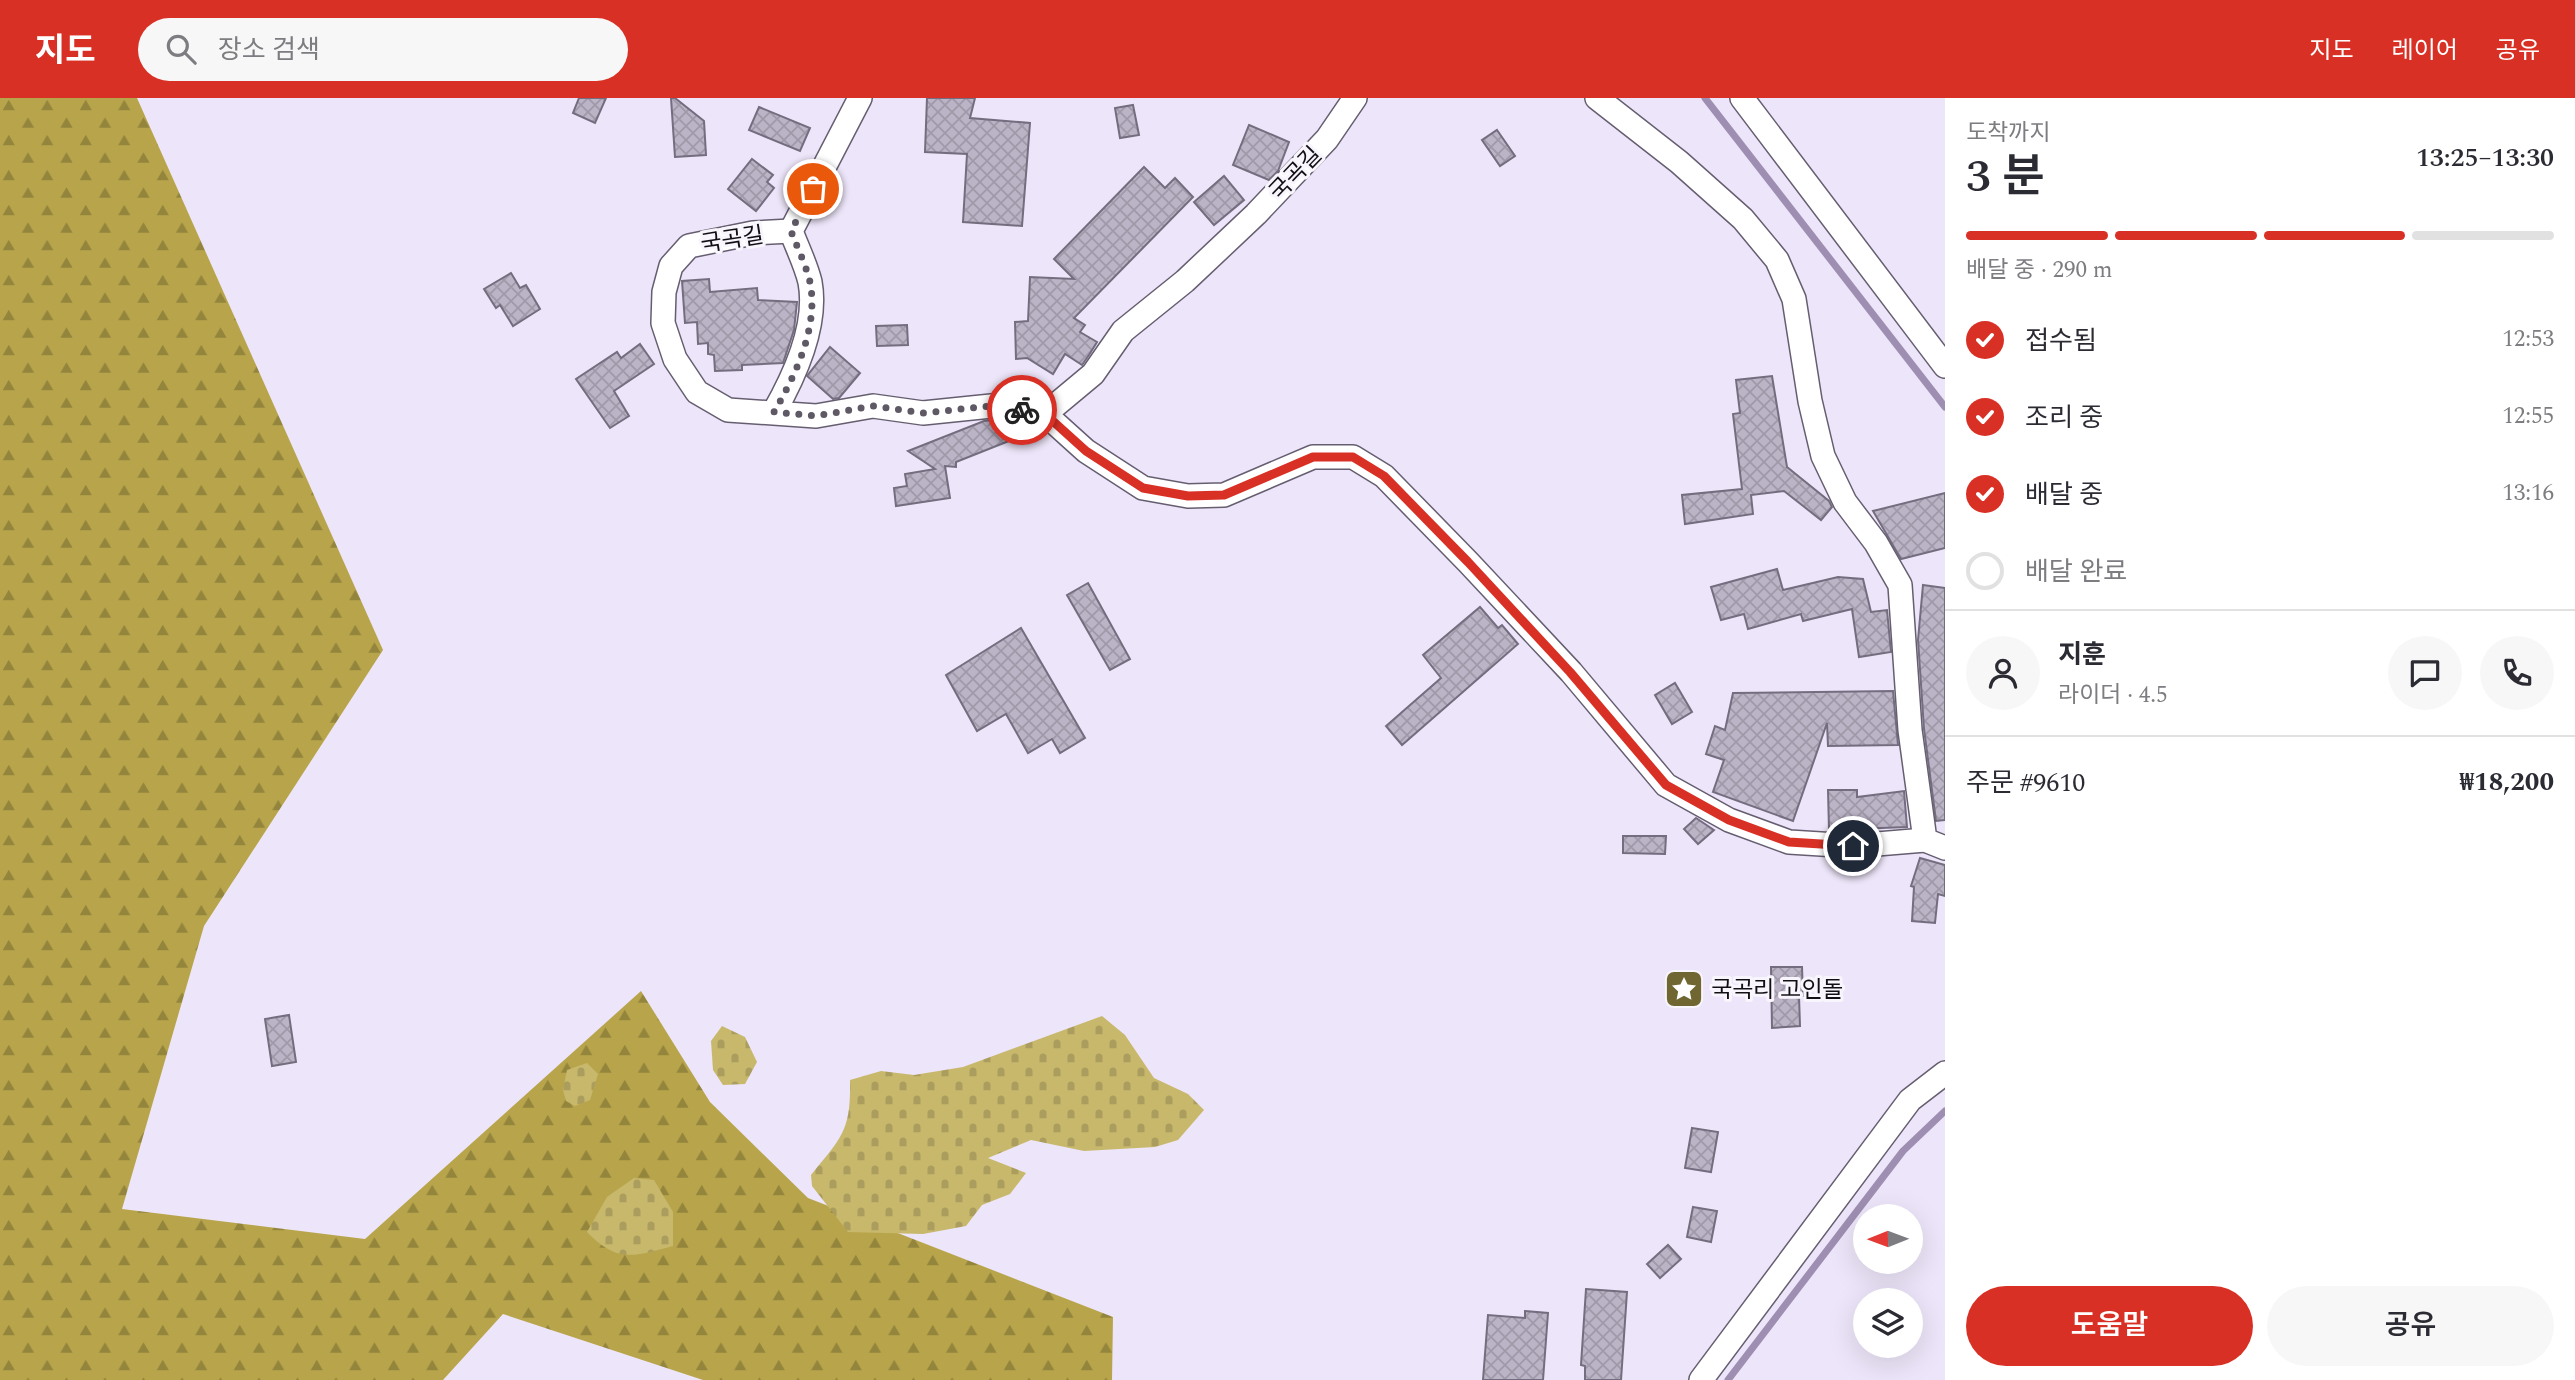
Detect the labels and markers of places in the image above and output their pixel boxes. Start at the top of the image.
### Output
pin [783,159,843,219]
pin [1823,816,1883,876]
place icon: 국곡리 고인돌 [1663,968,1705,1010]
place label: 국곡리 고인돌 [1711,973,1844,1008]

